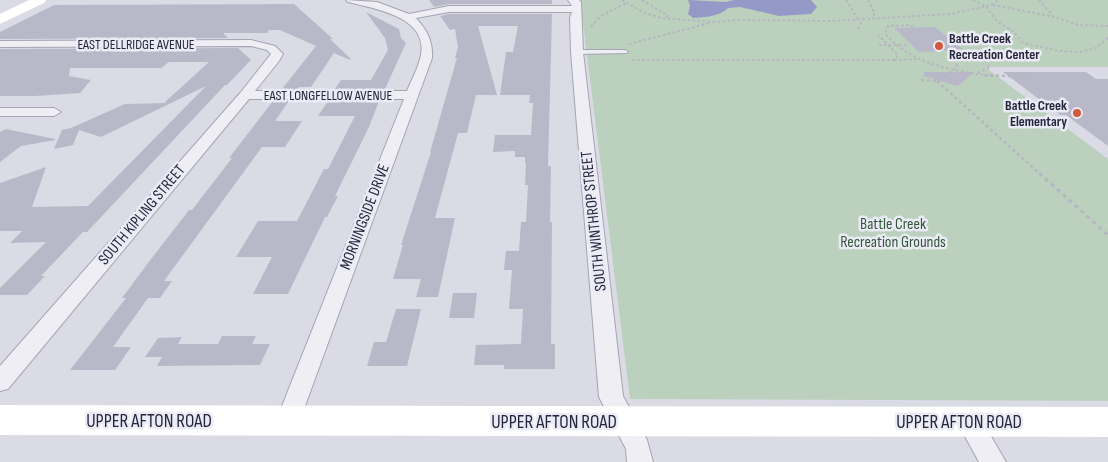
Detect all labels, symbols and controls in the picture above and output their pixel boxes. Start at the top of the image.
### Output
place label: Battle Creek Recreation Center [949,30,1040,63]
street label: EAST DELLRIDGE AVENUE [77,36,195,53]
marker: Battle Creek Recreation Center [933,40,945,52]
street label: EAST LONGFELLOW AVENUE [264,87,392,104]
place label: Battle Creek Elementary [1005,97,1067,130]
marker: Battle Creek Elementary [1071,107,1083,119]
street label: SOUTH WINTHROP STREET [577,149,611,292]
street label: SOUTH KIPLING STREET [95,161,190,269]
street label: MORNINGSIDE DRIVE [336,161,394,273]
park label: Battle Creek Recreation Grounds [840,215,946,252]
street label: UPPER AFTON ROAD [86,410,212,433]
street label: UPPER AFTON ROAD [491,411,617,434]
street label: UPPER AFTON ROAD [896,411,1022,434]

